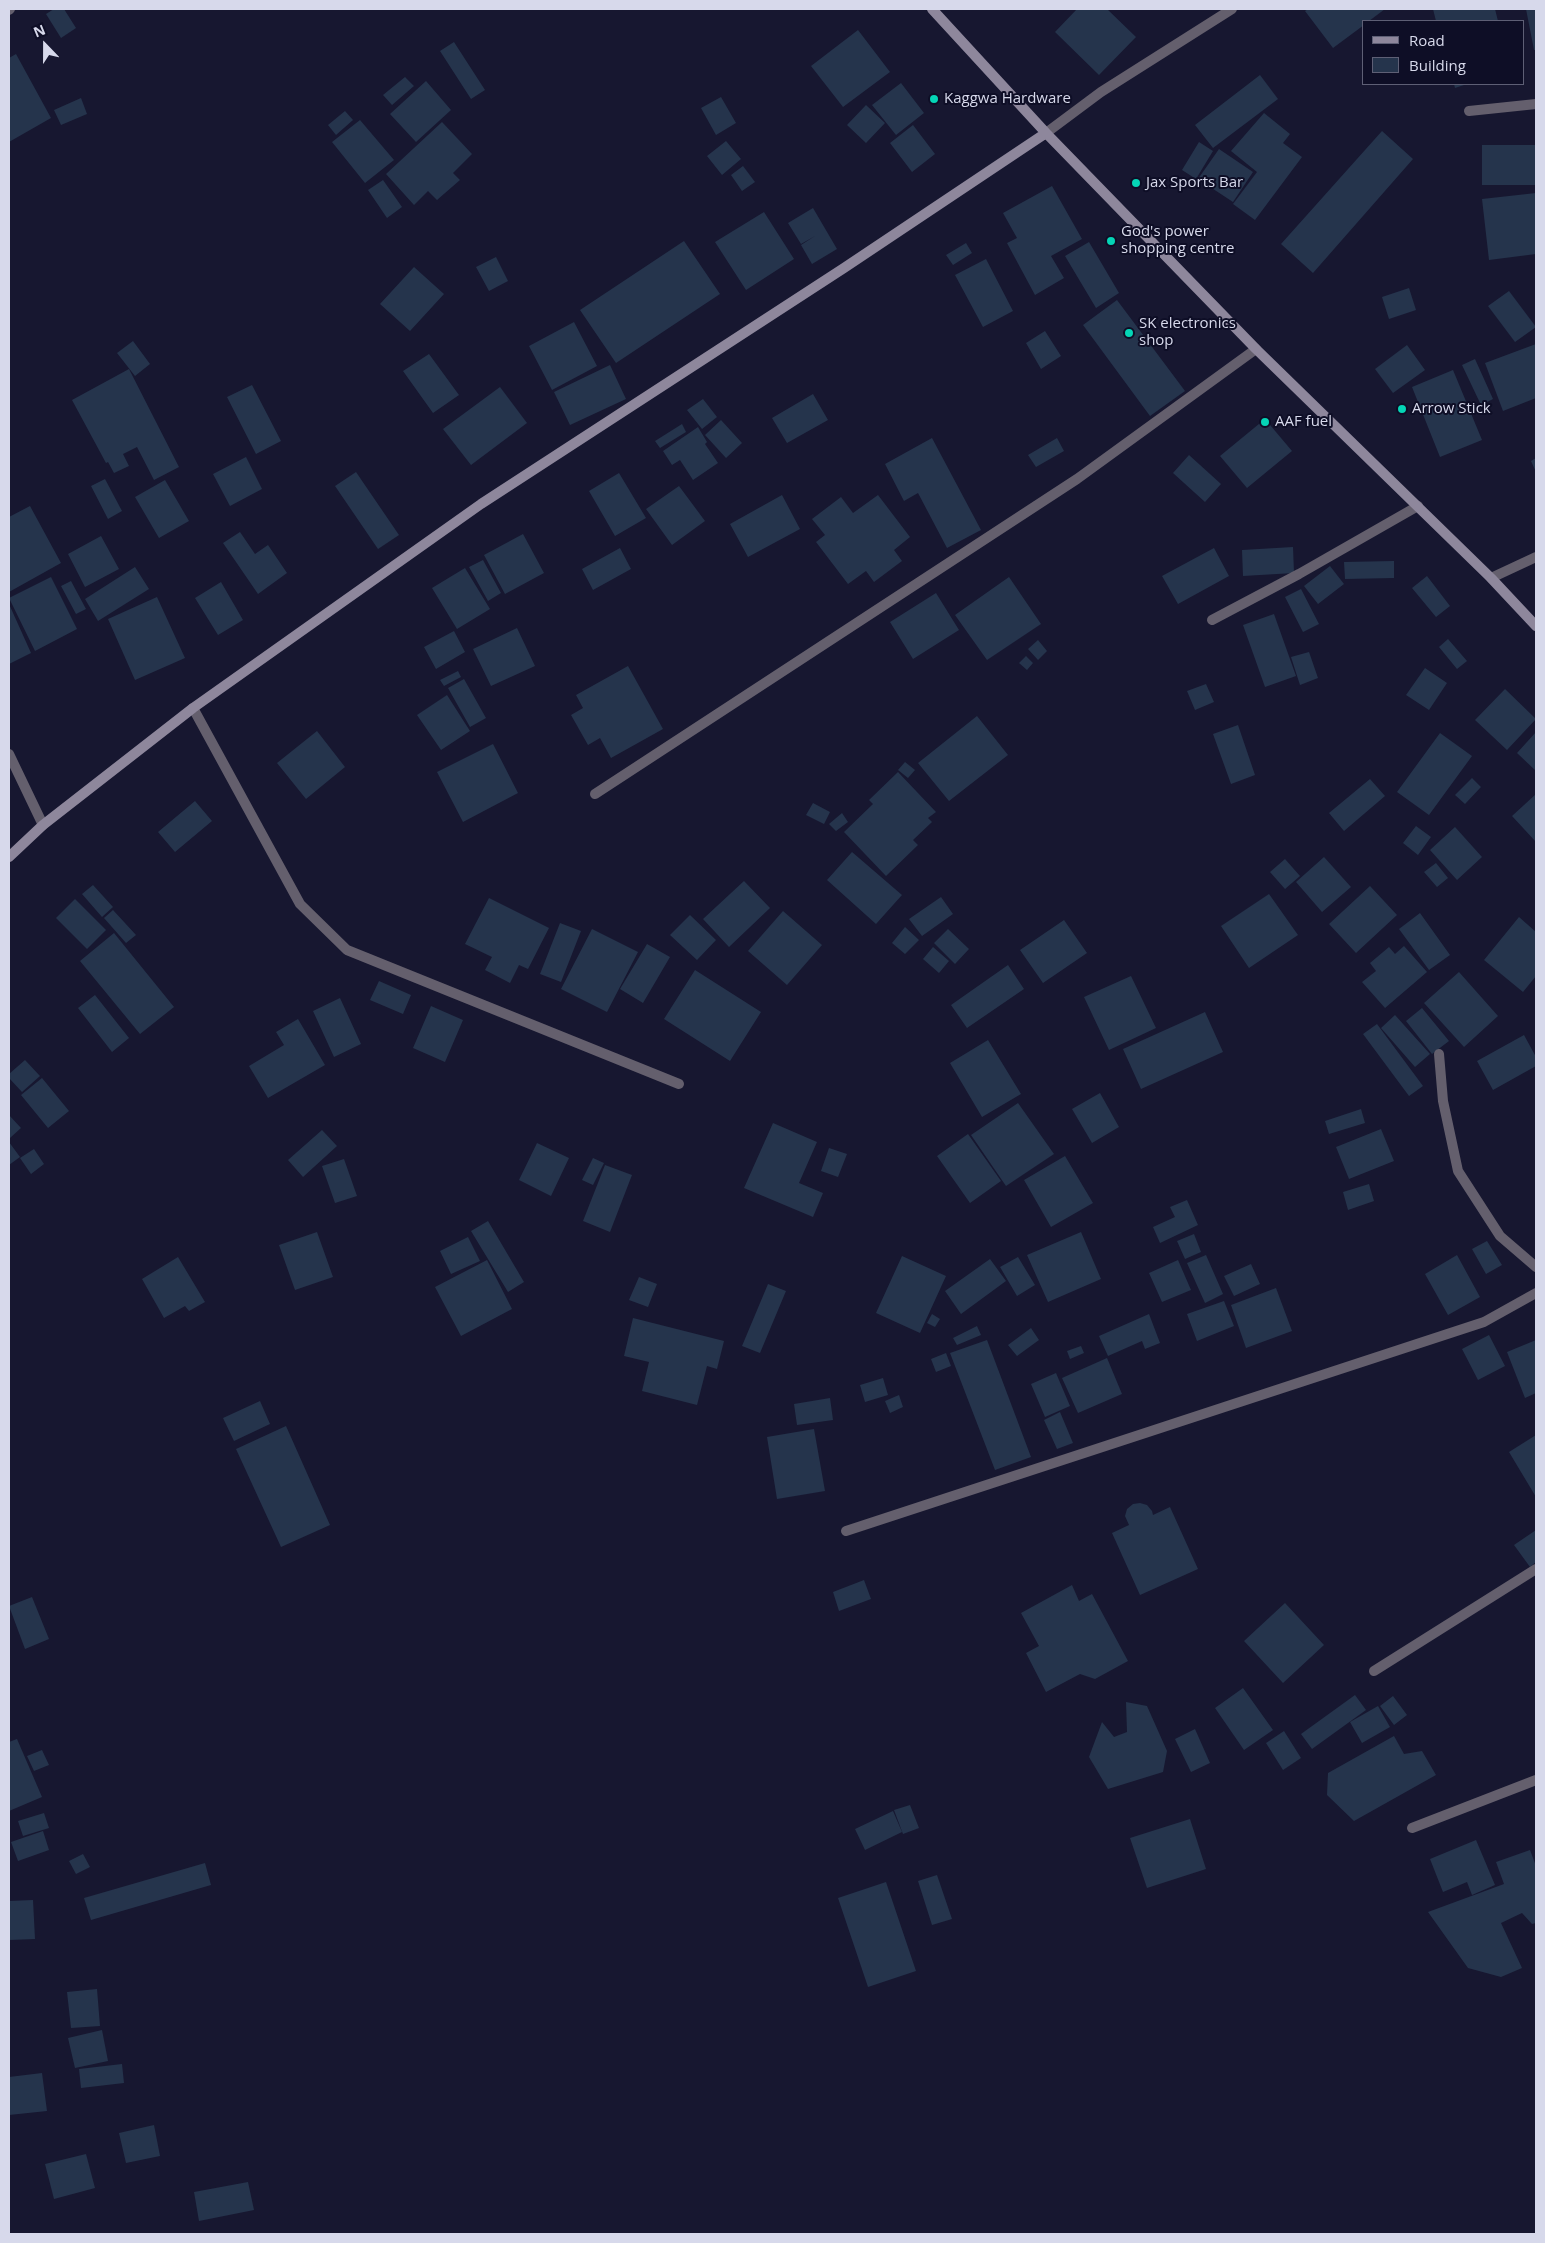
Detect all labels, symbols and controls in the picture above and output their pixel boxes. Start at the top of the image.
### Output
north arrow [20,20,70,70]
text: N [30,20,48,42]
legend [1362,20,1525,85]
text: Road [1409,30,1445,50]
text: Building [1409,55,1466,75]
place label: Kaggwa Hardware [944,90,1071,108]
marker: Kaggwa Hardware [928,93,940,105]
place label: Jax Sports Bar [1146,174,1243,192]
marker: Jax Sports Bar [1130,177,1142,189]
place label: God's power shopping centre [1121,223,1234,258]
marker: God's power shopping centre [1105,235,1117,247]
place label: SK electronics shop [1139,315,1236,350]
marker: SK electronics shop [1123,327,1135,339]
place label: Arrow Stick [1412,400,1491,418]
marker: Arrow Stick [1396,403,1408,415]
place label: AAF fuel [1275,413,1332,431]
marker: AAF fuel [1259,416,1271,428]

